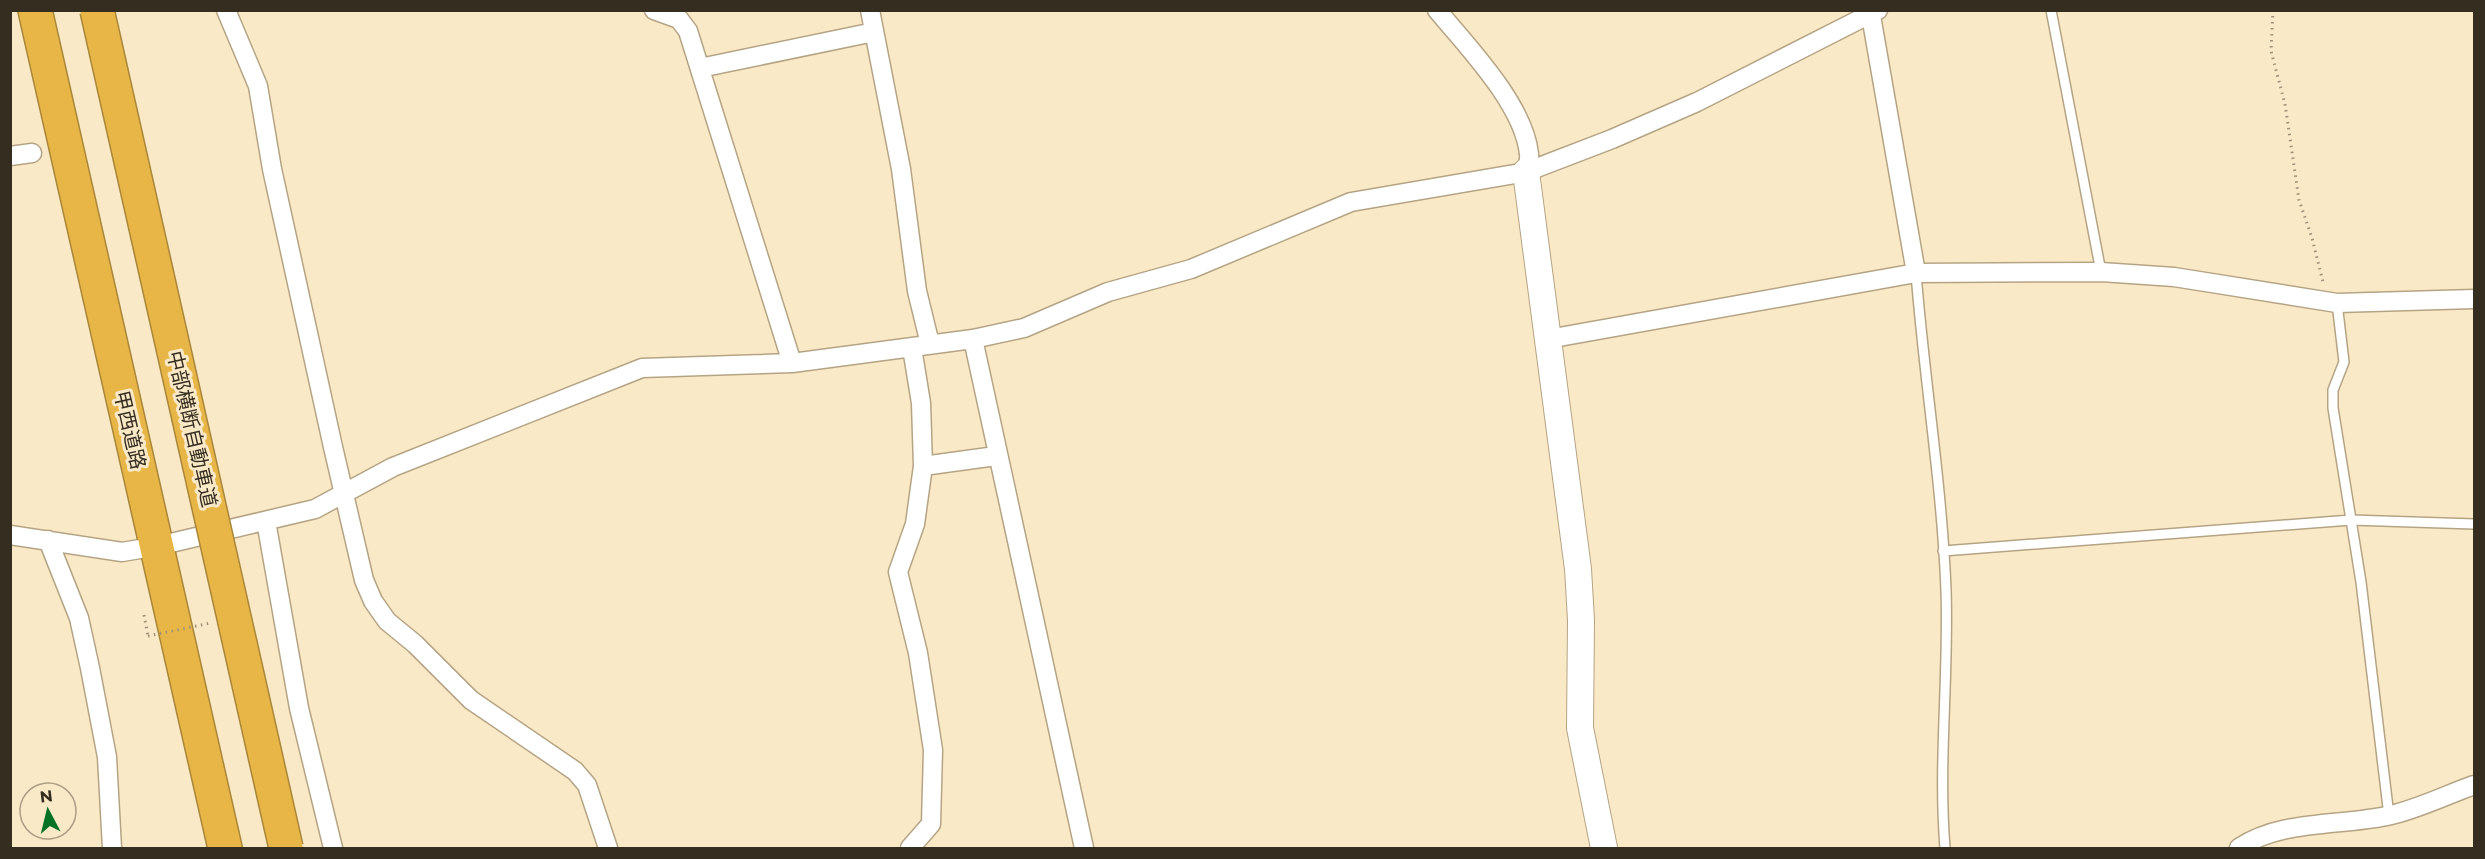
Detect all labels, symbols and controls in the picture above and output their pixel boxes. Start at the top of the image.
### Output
street label: 中部横断自動車道 [162,348,222,510]
street label: 甲西道路 [109,388,151,472]
north arrow [18,781,78,841]
text: N [39,786,54,807]

